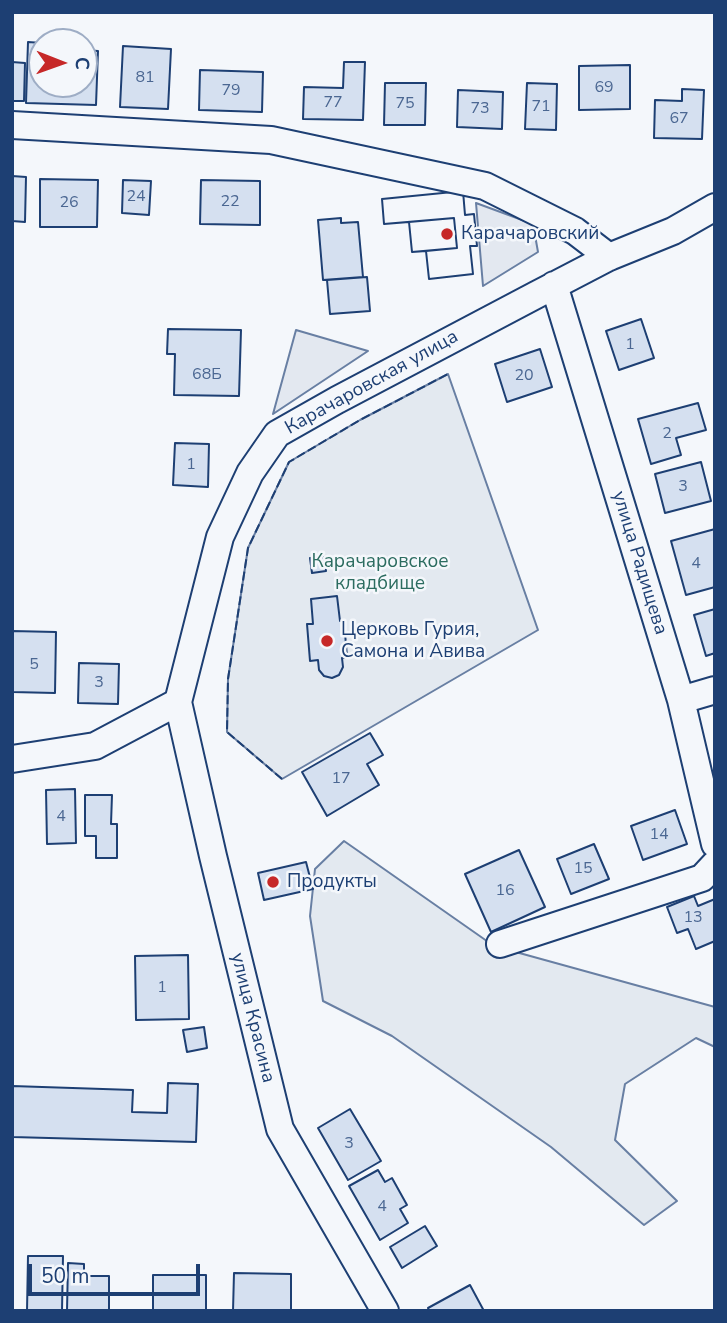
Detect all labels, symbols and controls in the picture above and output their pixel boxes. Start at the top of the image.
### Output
north arrow [28,28,98,98]
text: С [69,57,95,70]
house number: 81 [135,68,155,88]
house number: 69 [594,78,614,98]
house number: 79 [221,81,241,101]
house number: 77 [323,93,343,113]
house number: 75 [395,94,415,114]
house number: 71 [531,97,551,117]
house number: 73 [470,99,490,119]
house number: 67 [669,109,689,129]
house number: 24 [126,187,146,207]
house number: 22 [220,192,240,212]
house number: 26 [59,193,79,213]
place label: Карачаровский [461,223,599,245]
marker: Карачаровский [439,226,455,242]
street label: Карачаровская улица [281,326,463,440]
house number: 1 [625,335,635,355]
house number: 68Б [192,365,222,385]
house number: 20 [514,366,534,386]
house number: 2 [662,424,672,444]
house number: 1 [186,455,196,475]
house number: 3 [678,477,688,497]
street label: улица Радищева [606,488,672,638]
park label: Карачаровское кладбище [311,551,449,595]
house number: 4 [691,554,701,574]
place label: Церковь Гурия, Самона и Авива [341,619,485,663]
marker: Церковь Гурия, Самона и Авива [319,633,335,649]
house number: 5 [29,655,39,675]
house number: 3 [94,673,104,693]
house number: 17 [331,769,351,789]
house number: 4 [56,807,66,827]
house number: 14 [649,825,669,845]
house number: 15 [573,859,593,879]
place label: Продукты [287,871,377,893]
marker: Продукты [265,874,281,890]
house number: 16 [495,881,515,901]
house number: 13 [683,908,703,928]
street label: улица Красина [225,951,279,1085]
house number: 1 [157,978,167,998]
house number: 3 [344,1134,354,1154]
house number: 4 [377,1197,387,1217]
scale bar [32,1250,203,1294]
text: 50 m [41,1262,90,1290]

